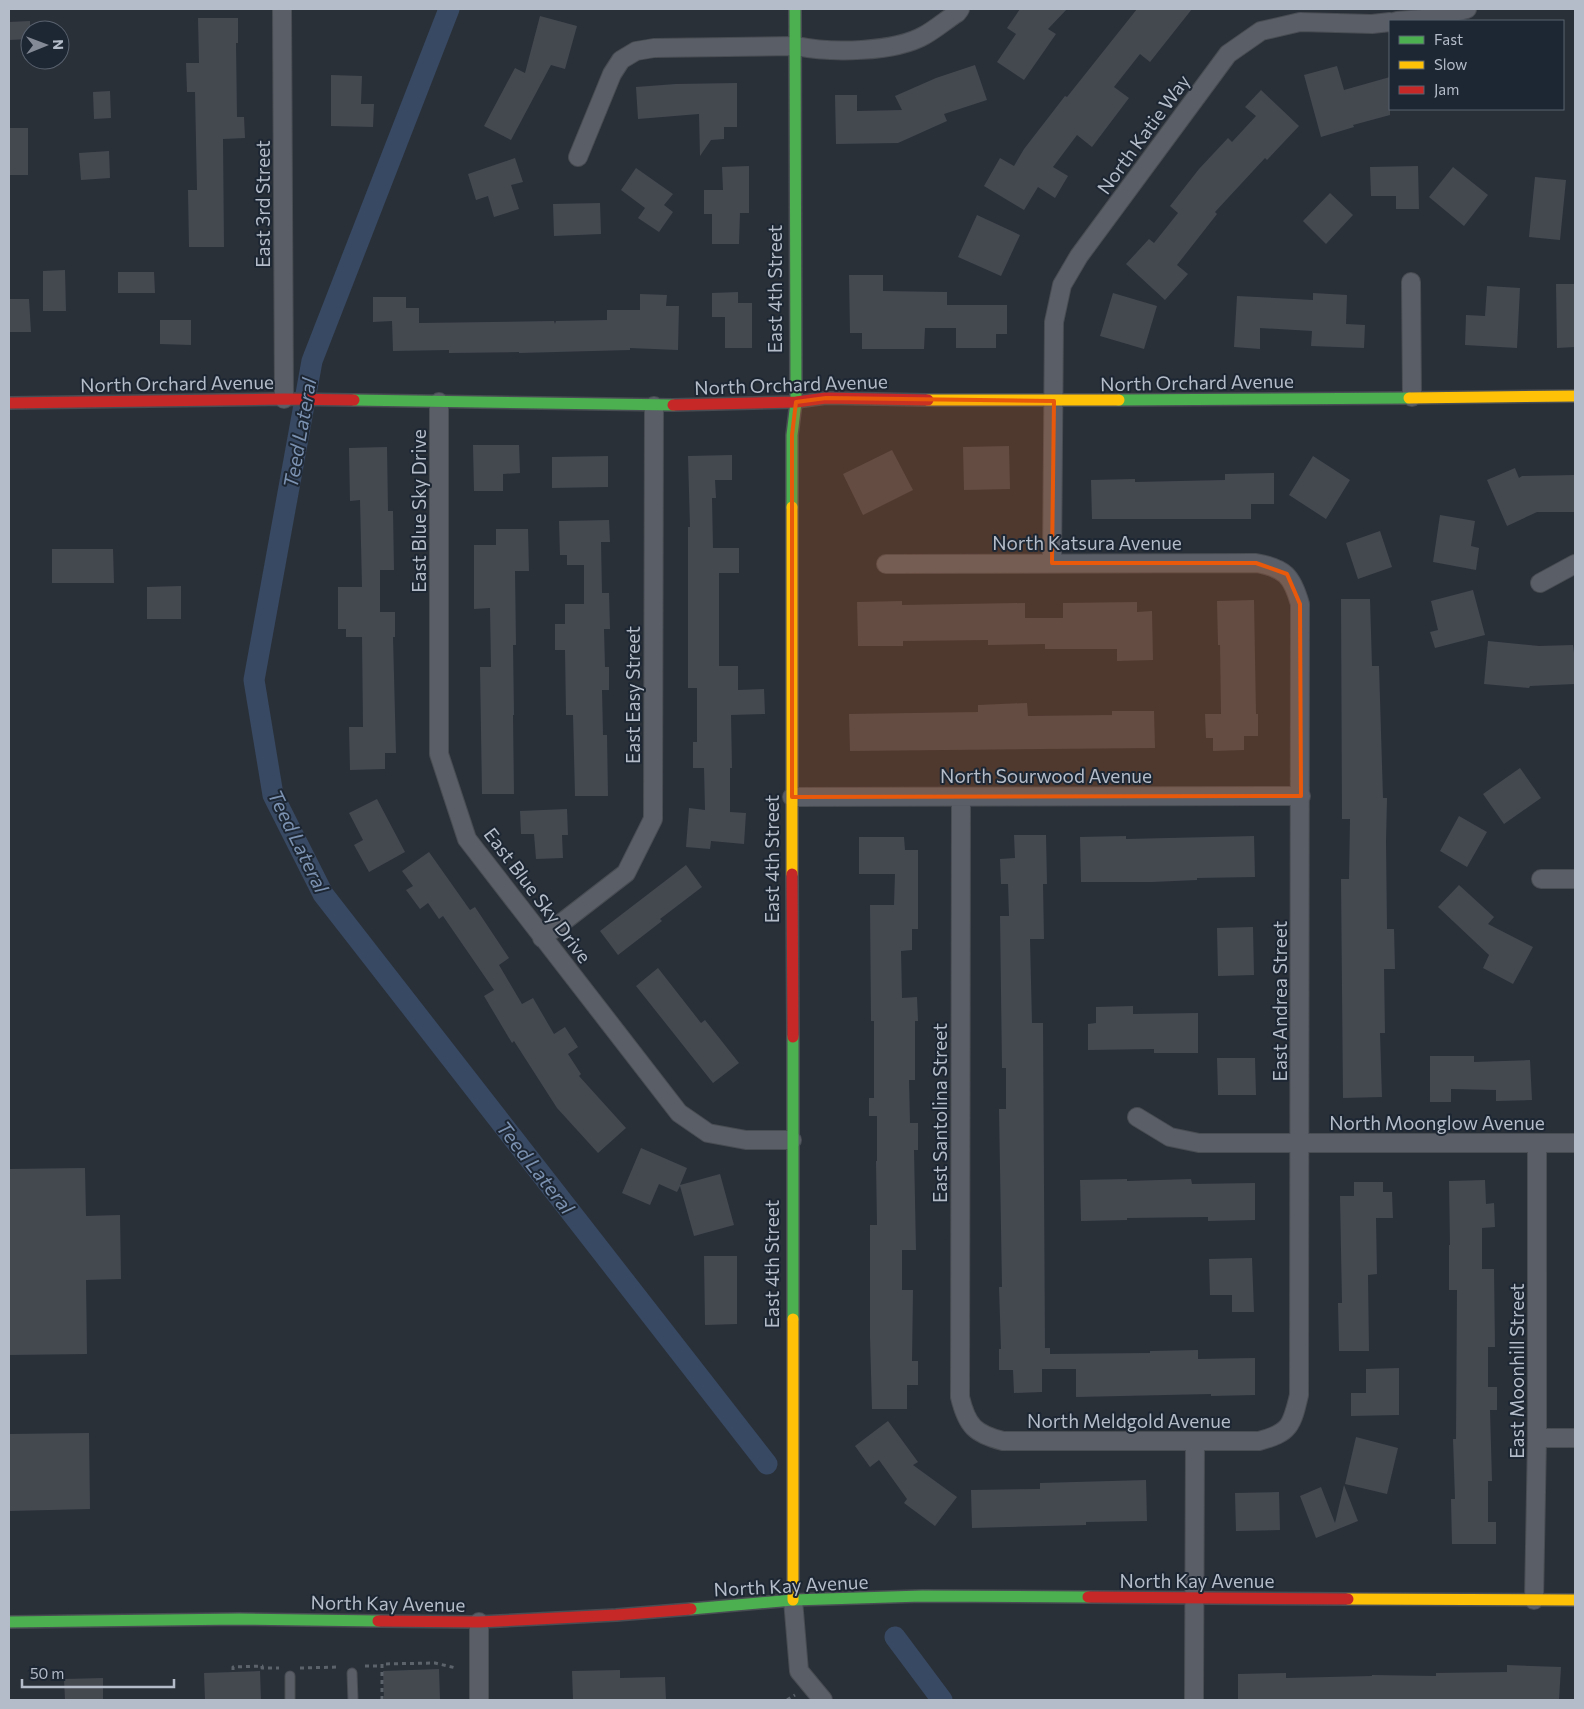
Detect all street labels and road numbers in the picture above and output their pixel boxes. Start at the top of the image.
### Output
street label: North Katie Way [1092,69,1194,198]
street label: East 3rd Street [251,140,274,268]
street label: East 4th Street [763,224,786,353]
street label: North Orchard Avenue [694,369,888,399]
street label: North Orchard Avenue [1100,369,1294,395]
street label: North Orchard Avenue [80,370,274,396]
street label: East Blue Sky Drive [407,429,430,593]
street label: North Katsura Avenue [992,531,1182,554]
street label: East Easy Street [621,626,644,764]
street label: North Sourwood Avenue [940,764,1152,787]
street label: East 4th Street [760,794,783,923]
street label: East Blue Sky Drive [480,823,596,967]
street label: East Andrea Street [1268,920,1291,1081]
street label: East Santolina Street [928,1023,951,1203]
street label: North Moonglow Avenue [1329,1111,1545,1134]
street label: East 4th Street [760,1199,783,1328]
street label: East Moonhill Street [1505,1283,1528,1459]
street label: North Meldgold Avenue [1027,1409,1231,1432]
street label: North Kay Avenue [713,1569,869,1601]
street label: North Kay Avenue [1120,1569,1274,1592]
street label: North Kay Avenue [310,1590,466,1616]

